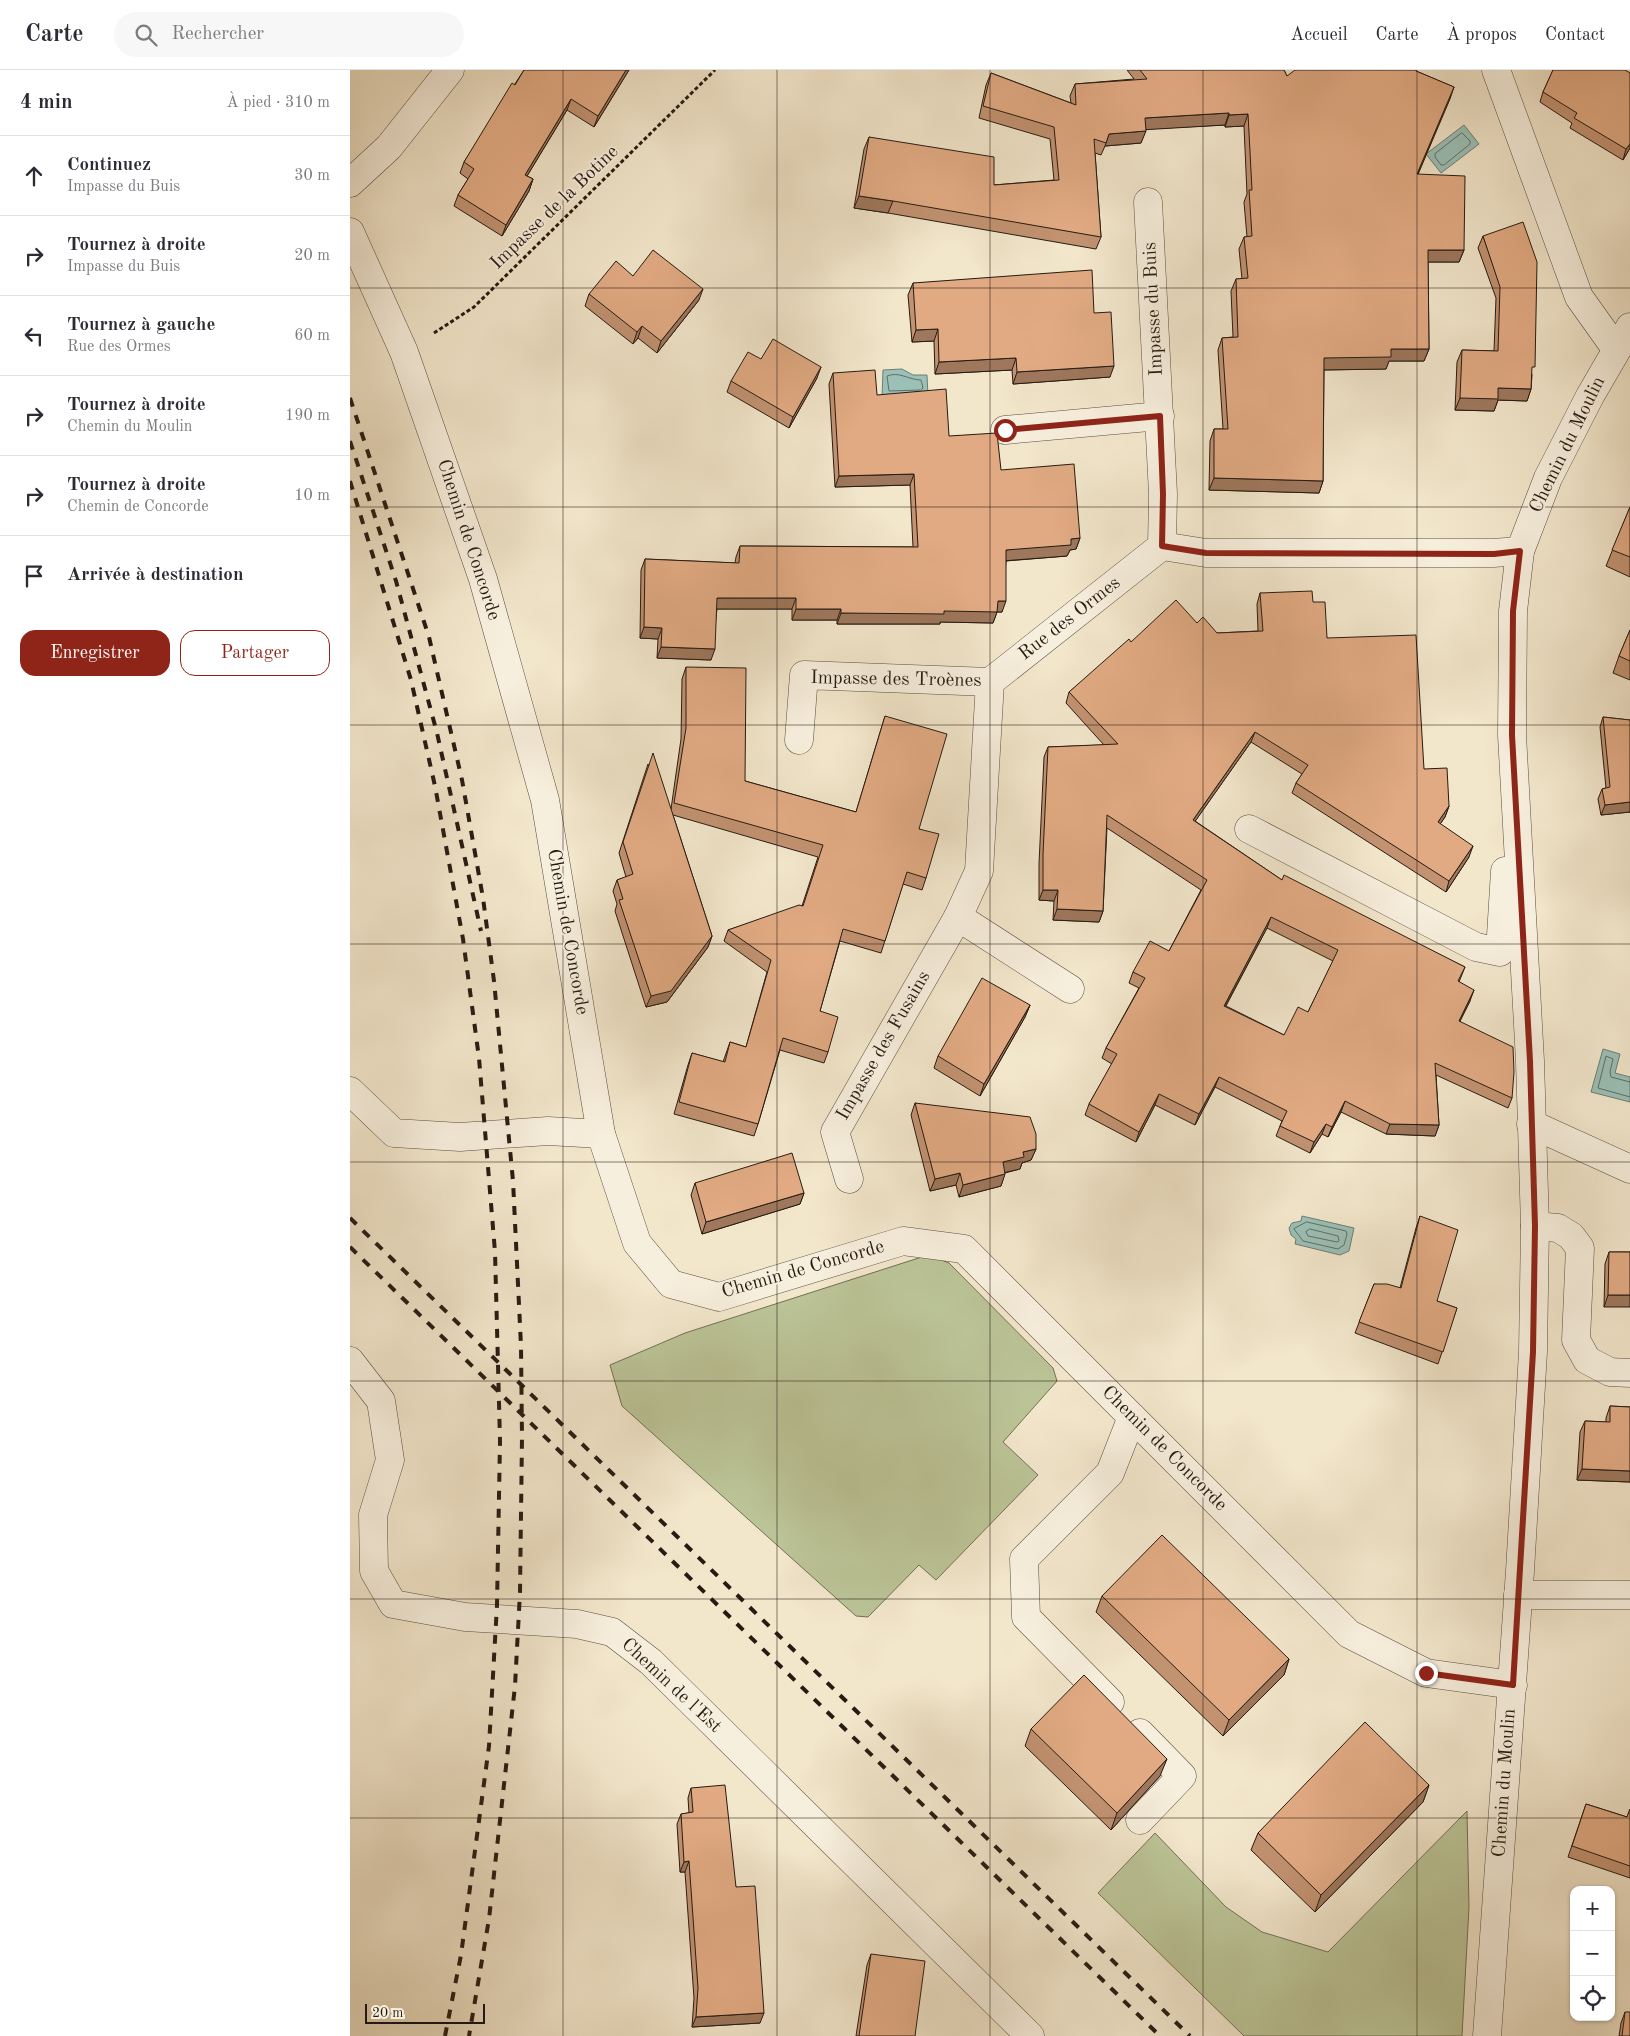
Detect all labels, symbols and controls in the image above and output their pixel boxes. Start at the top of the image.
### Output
search box [114,12,464,57]
icon: search [132,21,160,49]
text: Carte [25,23,84,47]
text: Rechercher [172,25,264,44]
text: Accueil [1290,26,1348,44]
text: Carte [1376,26,1418,44]
text: À propos [1446,26,1517,44]
text: Contact [1545,26,1605,44]
text: 4 min [20,92,73,113]
text: À pied · 310 m [227,95,330,111]
street label: Impasse de la Botine [487,142,623,274]
text: Continuez [67,156,151,175]
icon: ahead [20,162,48,190]
text: 30 m [294,168,330,184]
text: Impasse du Buis [67,179,180,195]
text: Tournez à droite [67,236,206,255]
street label: Impasse du Buis [1141,241,1167,377]
icon: right [20,242,48,270]
text: 20 m [294,248,330,264]
text: Impasse du Buis [67,259,180,275]
text: Tournez à gauche [67,316,215,335]
icon: left [20,322,48,350]
text: 60 m [294,328,330,344]
text: Rue des Ormes [67,339,171,355]
street label: Chemin du Moulin [1527,374,1609,516]
text: Tournez à droite [67,396,206,415]
icon: right [20,402,48,430]
text: 190 m [285,408,330,424]
text: Chemin du Moulin [67,419,192,435]
route start [994,419,1017,442]
street label: Chemin de Concorde [433,457,503,623]
text: Tournez à droite [67,476,206,495]
icon: right [20,482,48,510]
text: 10 m [294,488,330,504]
text: Chemin de Concorde [67,499,209,515]
icon: arrive [20,562,48,590]
text: Arrivée à destination [67,566,243,585]
street label: Rue des Ormes [1016,574,1124,664]
button: Enregistrer [20,630,170,676]
button: Partager [180,630,330,676]
street label: Impasse des Troènes [810,669,982,691]
street label: Chemin de Concorde [543,848,591,1016]
street label: Impasse des Fusains [834,968,934,1124]
street label: Chemin de Concorde [720,1238,886,1302]
street label: Chemin de Concorde [1098,1383,1230,1515]
street label: Chemin de l'Est [617,1635,725,1737]
route end [1415,1662,1438,1685]
street label: Chemin du Moulin [1490,1708,1520,1858]
map controls [1570,1886,1615,2021]
button: + [1570,1886,1615,1931]
button: − [1570,1931,1615,1976]
button: locate [1570,1976,1615,2021]
scale bar [365,2001,485,2024]
text: 20 m [372,2006,403,2020]

